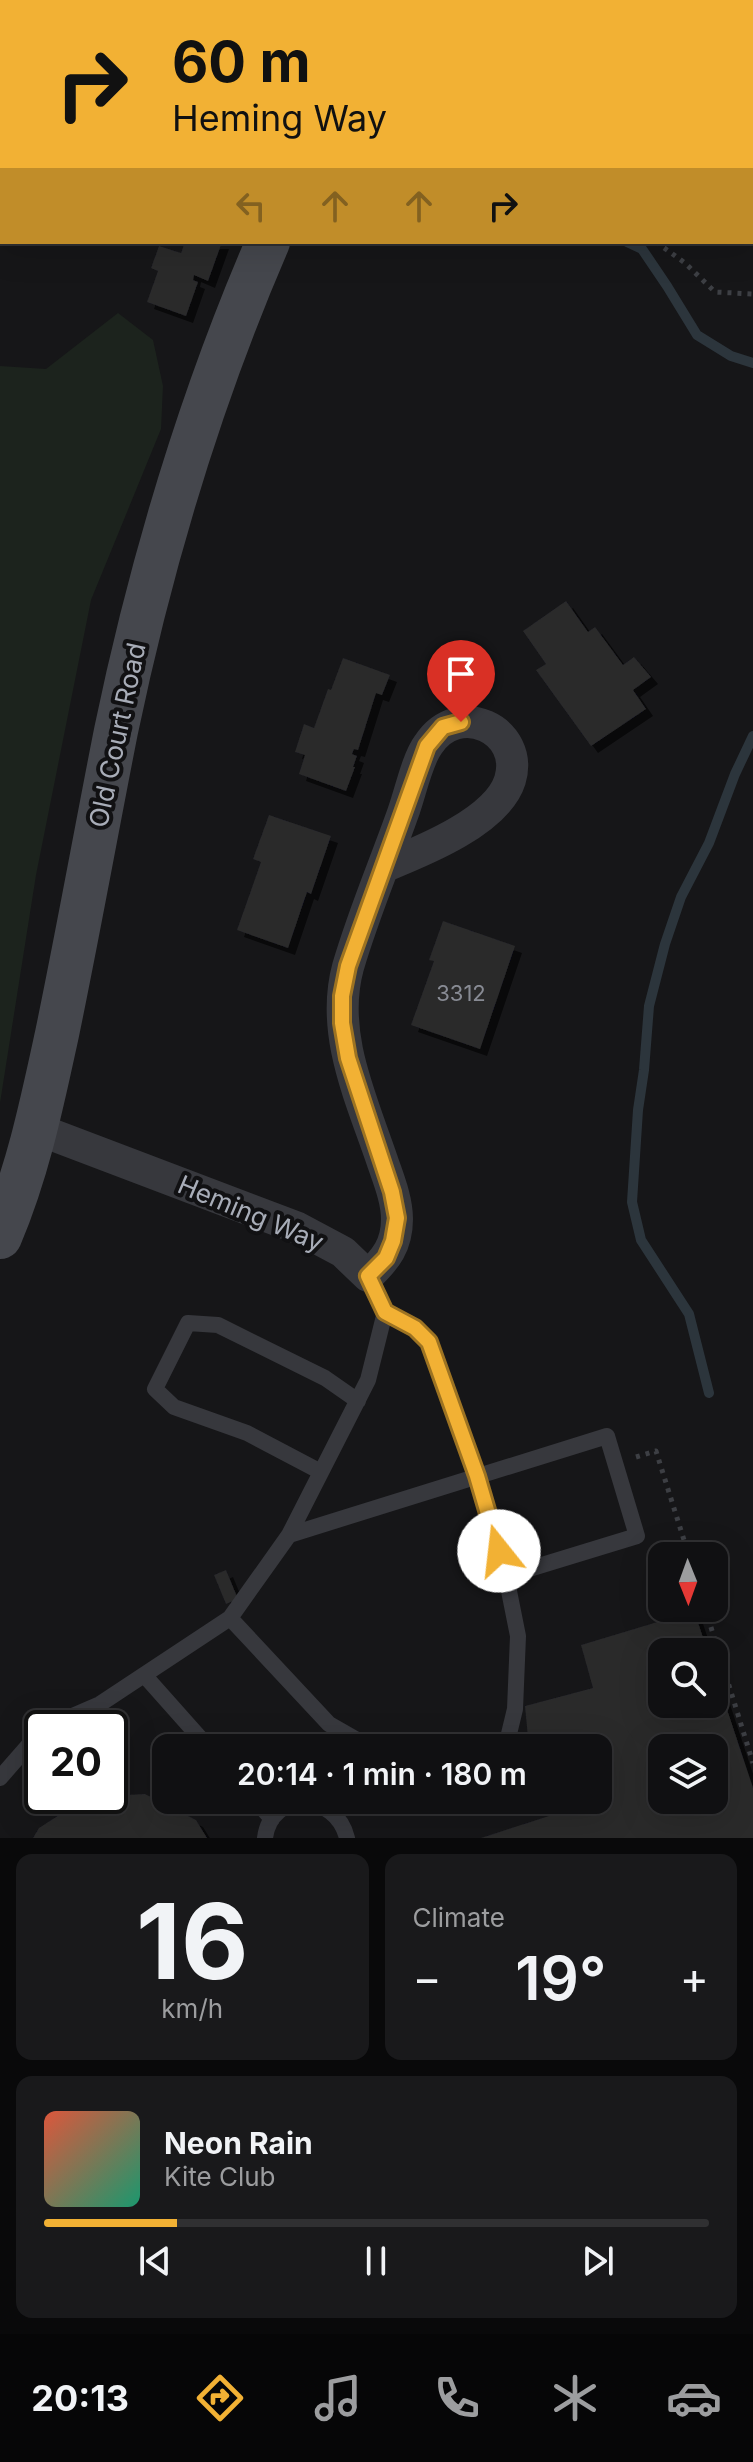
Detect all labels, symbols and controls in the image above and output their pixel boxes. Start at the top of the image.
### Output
text: 60 m [172,28,311,96]
icon: right [40,32,144,136]
text: Heming Way [172,96,387,140]
icon: left [229,184,273,228]
icon: ahead [313,184,357,228]
icon: ahead [397,184,441,228]
icon: right [481,184,525,228]
street label: Old Court Road [82,640,152,830]
pin [427,640,495,722]
icon: arrive [439,652,483,696]
house number: 3312 [436,980,486,1006]
street label: Heming Way [173,1168,329,1258]
position arrow [457,1509,541,1593]
north arrow [648,1542,728,1622]
map controls [648,1542,728,1814]
button: search [648,1638,728,1718]
speed limit sign: 20 [24,1710,128,1814]
button: layers [648,1734,728,1814]
text: 20:14 · 1 min · 180 m [237,1756,527,1792]
text: 16 [136,1878,248,2004]
text: Climate [413,1902,505,1933]
text: 19° [515,1942,606,2014]
text: − [413,1951,442,2005]
text: + [680,1951,709,2005]
text: km/h [161,1993,223,2024]
text: Neon Rain [164,2125,313,2161]
text: Kite Club [164,2161,275,2192]
icon: previous [133,2239,177,2283]
icon: pause [354,2239,398,2283]
icon: next [576,2239,620,2283]
icon: directions [192,2370,248,2426]
icon: music [310,2370,366,2426]
icon: phone [429,2370,485,2426]
icon: climate [547,2370,603,2426]
icon: car [666,2370,722,2426]
text: 20:13 [31,2376,129,2420]

